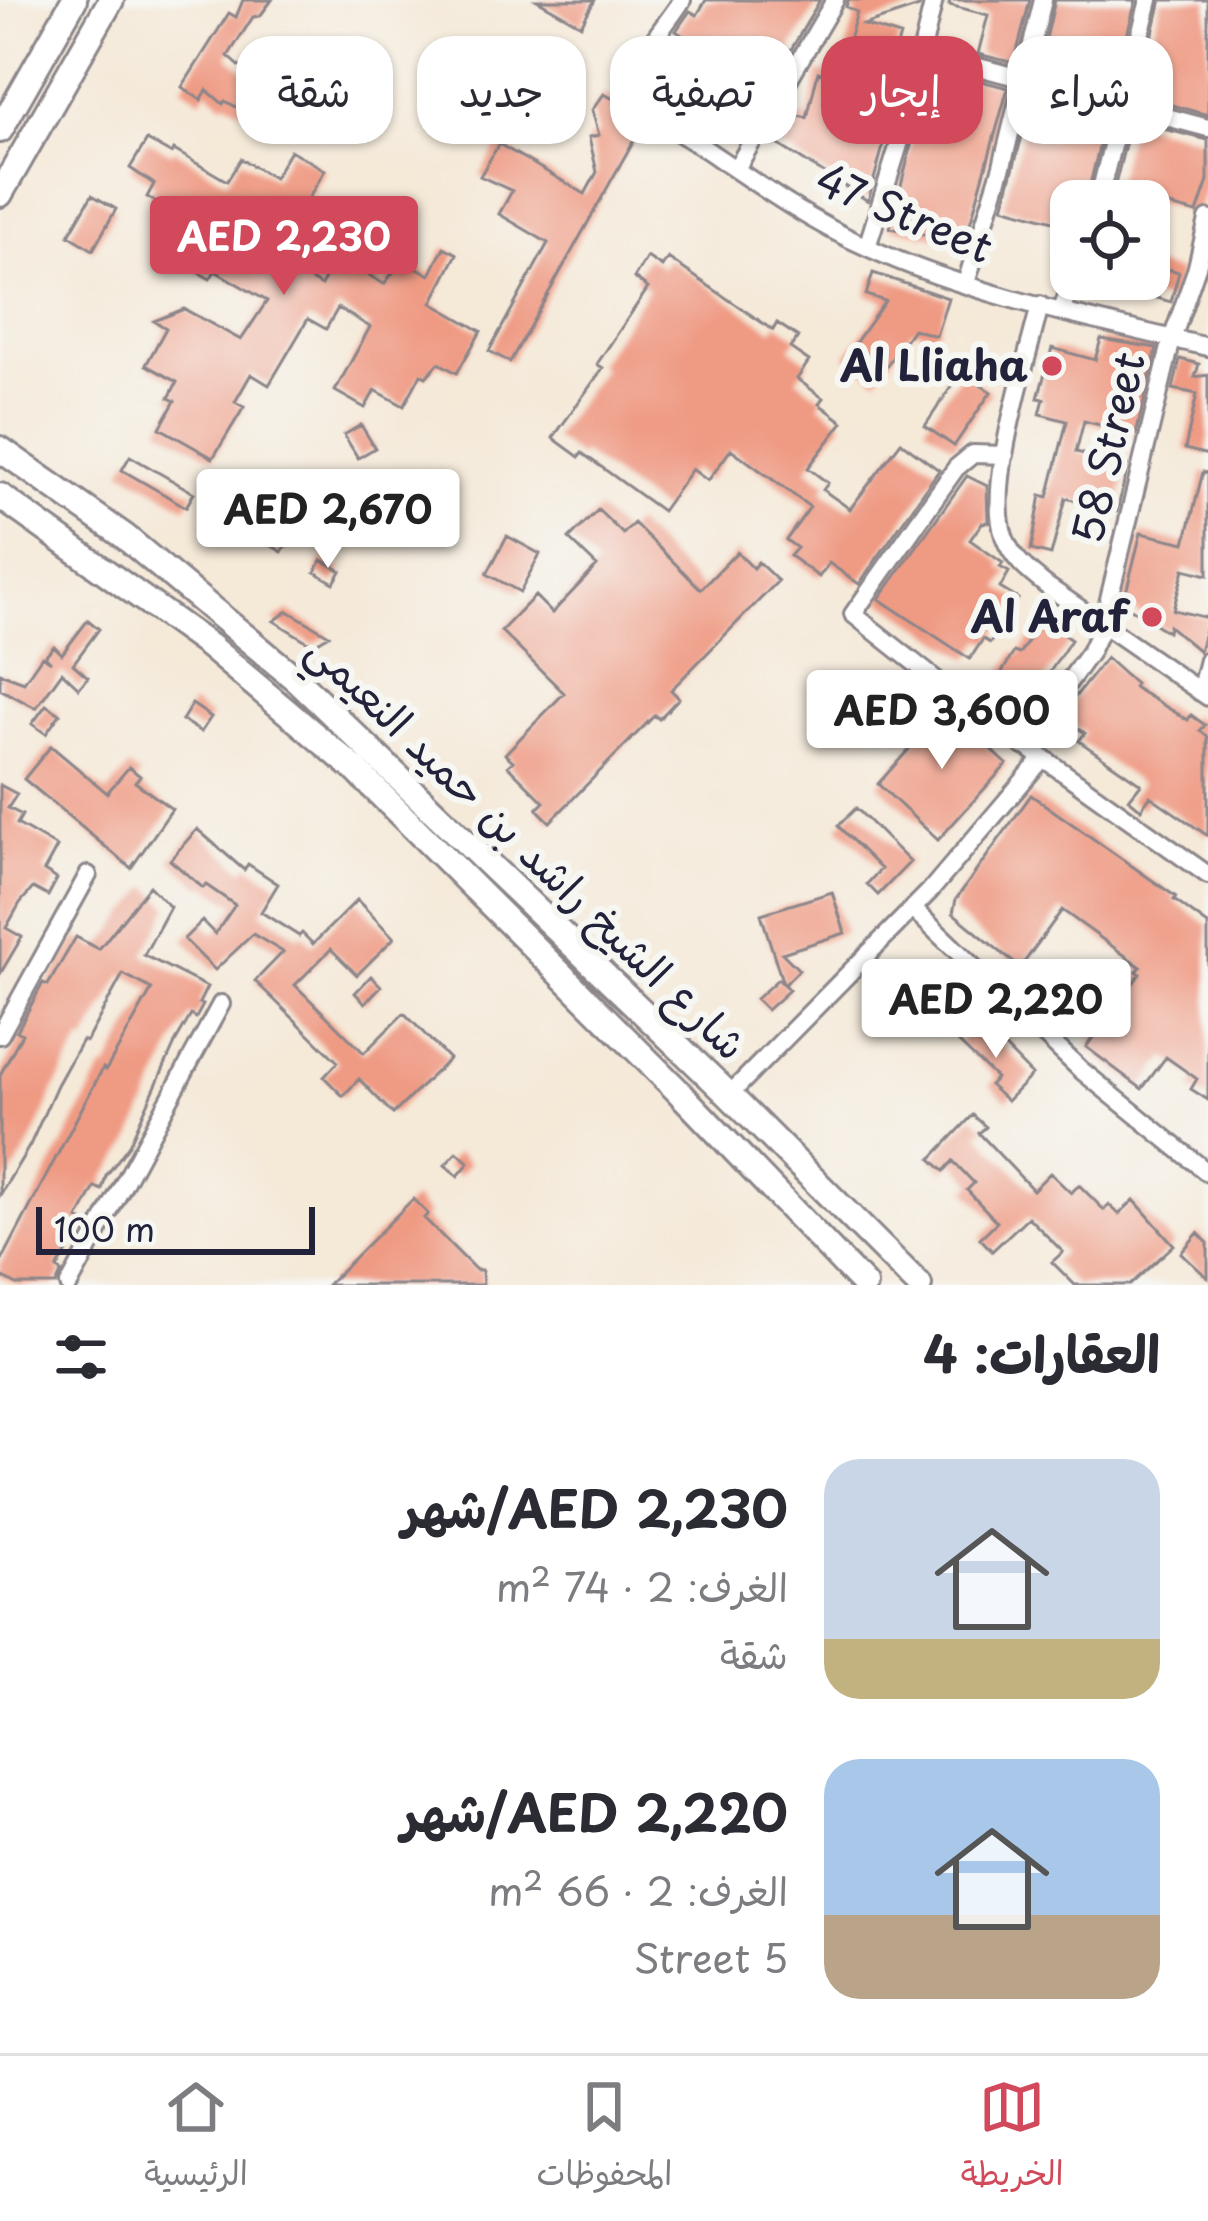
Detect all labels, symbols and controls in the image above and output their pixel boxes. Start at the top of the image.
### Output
chip: شقة [236,36,393,144]
chip: جديد [417,36,586,144]
chip: تصفية [610,36,797,144]
chip: إيجار [821,36,983,144]
chip: شراء [1007,36,1173,144]
street label: 47 Street [807,146,1003,277]
map controls [1050,180,1170,300]
button: locate [1050,180,1170,300]
pin: AED 2,230 [147,196,421,298]
text: AED 2,230 [177,205,391,264]
place label: Al Lliaha [839,332,1028,395]
street label: 58 Street [1054,346,1159,549]
marker: Al Lliaha [1039,353,1065,379]
pin: AED 2,670 [191,469,465,571]
text: AED 2,670 [224,478,432,537]
place label: Al Araf [970,583,1130,646]
marker: Al Araf [1139,604,1165,630]
street label: شارع الشيخ راشد بن حميد النعيمي [289,618,763,1079]
pin: AED 3,600 [805,670,1079,772]
text: AED 3,600 [834,679,1050,738]
pin: AED 2,220 [859,959,1133,1061]
text: AED 2,220 [889,968,1103,1027]
scale bar [36,1201,315,1254]
text: 100 m [54,1203,155,1253]
text: العقارات: 4 [923,1313,1160,1390]
icon: filters [48,1324,114,1390]
text: AED 2,230/شهر [402,1468,788,1545]
icon: home [920,1507,1064,1651]
text: الغرف: 2 · 74 m² [496,1556,788,1615]
text: شقة [720,1623,788,1682]
text: AED 2,220/شهر [401,1772,788,1849]
icon: home [920,1807,1064,1951]
text: الغرف: 2 · 66 m² [488,1860,788,1919]
text: 5 Street [634,1927,788,1986]
tab: الرئيسية [144,2074,248,2203]
tab: المحفوظات [536,2074,672,2203]
tab: الخريطة [961,2074,1064,2203]

